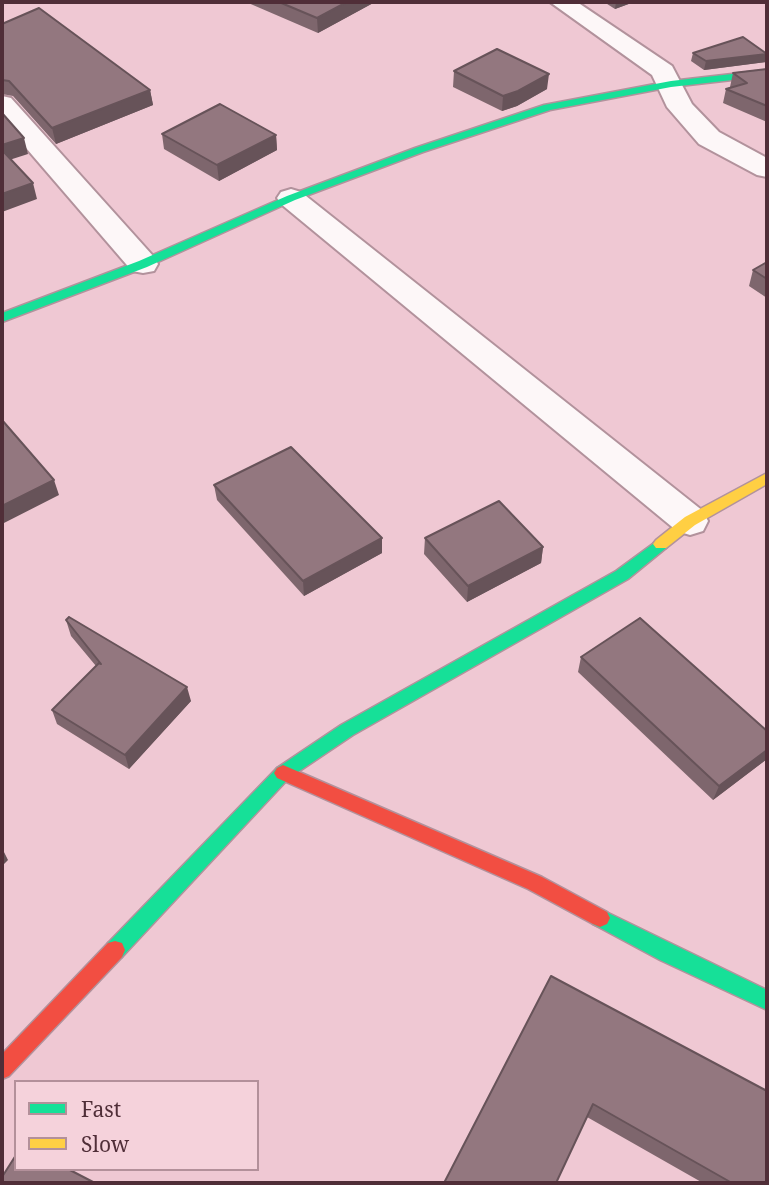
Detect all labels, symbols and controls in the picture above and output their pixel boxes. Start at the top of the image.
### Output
legend [14,1080,259,1171]
text: Fast [81,1095,121,1123]
text: Slow [81,1130,129,1158]

